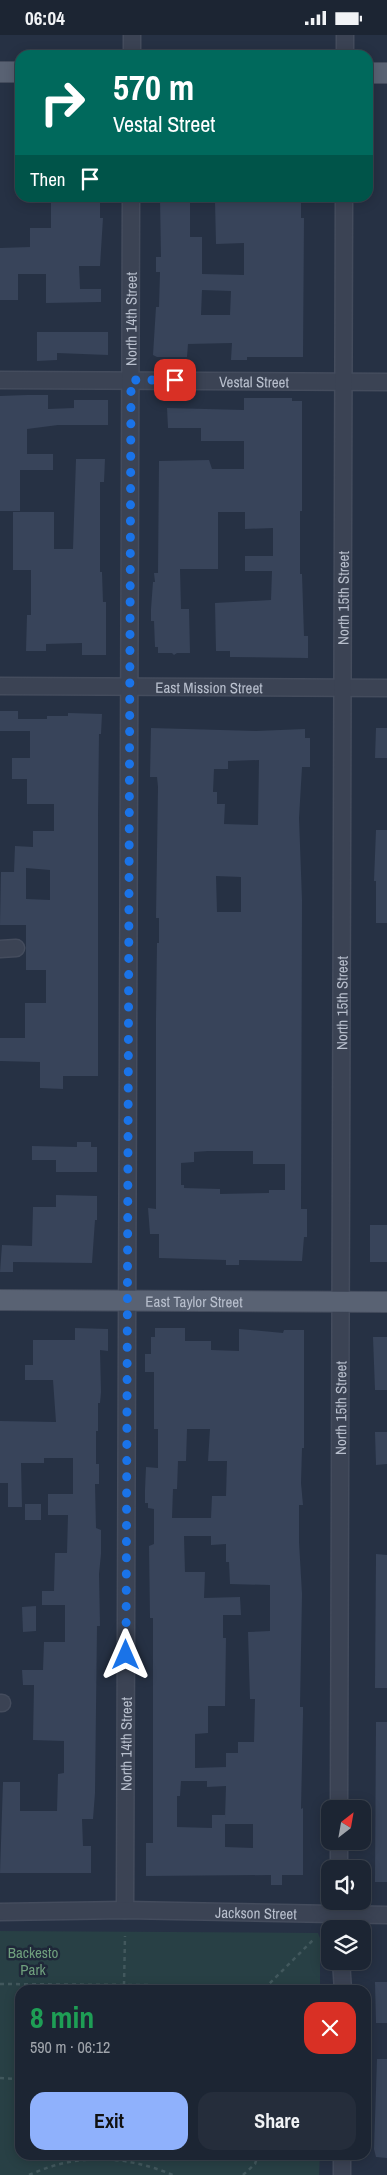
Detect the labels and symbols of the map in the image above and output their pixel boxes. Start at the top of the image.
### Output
street label: North 14th Street [120,272,141,366]
pin [154,359,196,401]
street label: Vestal Street [219,371,290,392]
street label: North 15th Street [332,551,353,645]
street label: East Mission Street [155,676,263,698]
street label: North 15th Street [331,956,352,1050]
street label: East Taylor Street [145,1290,243,1312]
street label: North 15th Street [330,1361,351,1455]
position arrow [99,1628,151,1680]
street label: North 14th Street [115,1697,136,1791]
north arrow [321,1800,371,1850]
street label: Jackson Street [215,1901,297,1924]
park label: Backesto Park [8,1942,58,1980]

